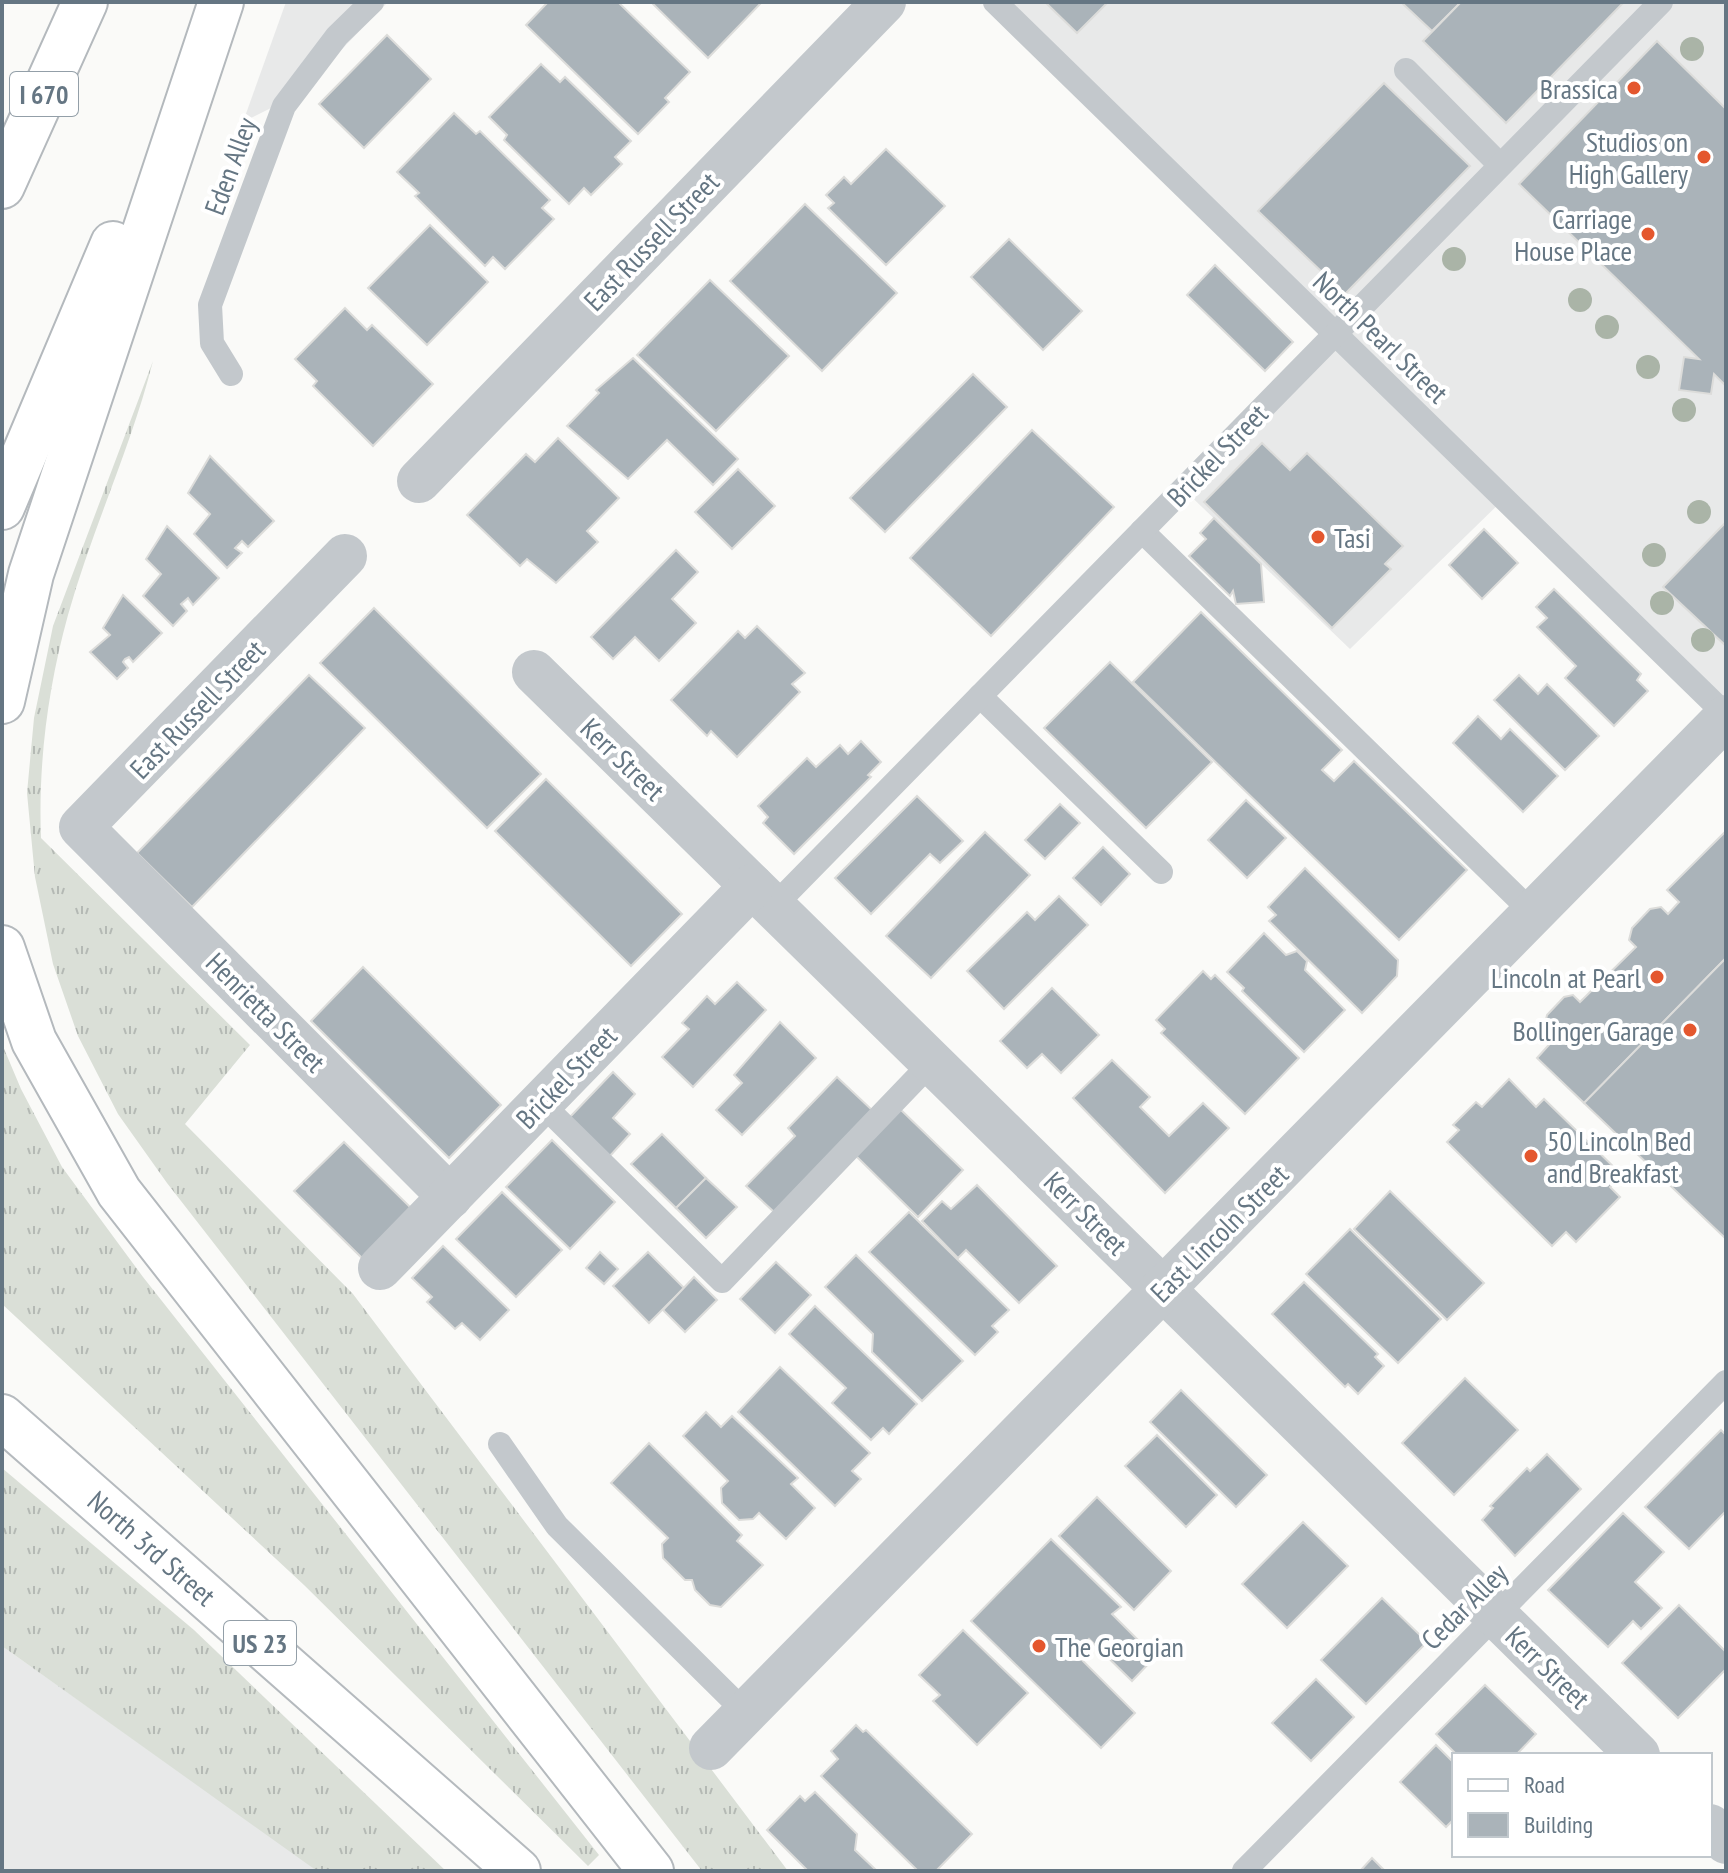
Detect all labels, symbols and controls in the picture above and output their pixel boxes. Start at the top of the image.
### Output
place label: Brassica [1540,70,1618,107]
road number: I 670 [10,72,78,116]
marker: Brassica [1625,79,1643,97]
street label: Eden Alley [195,112,265,220]
place label: Studios on High Gallery [1569,123,1688,192]
marker: Studios on High Gallery [1695,148,1713,166]
street label: East Russell Street [575,163,727,318]
place label: Carriage House Place [1514,200,1632,269]
marker: Carriage House Place [1639,225,1657,243]
street label: North Pearl Street [1306,263,1457,411]
street label: Brickel Street [1159,395,1275,514]
place label: Tasi [1334,519,1371,556]
marker: Tasi [1309,528,1327,546]
street label: East Russell Street [121,631,273,786]
street label: Kerr Street [573,710,673,808]
street label: Henrietta Street [198,944,334,1080]
place label: Lincoln at Pearl [1491,959,1641,996]
marker: Lincoln at Pearl [1648,968,1666,986]
place label: Bollinger Garage [1513,1012,1674,1049]
street label: Brickel Street [508,1017,624,1136]
marker: Bollinger Garage [1681,1021,1699,1039]
place label: 50 Lincoln Bed and Breakfast [1547,1122,1691,1191]
marker: 50 Lincoln Bed and Breakfast [1522,1147,1540,1165]
street label: East Lincoln Street [1142,1156,1296,1310]
street label: Kerr Street [1036,1163,1136,1263]
street label: North 3rd Street [80,1482,224,1614]
street label: Cedar Alley [1413,1555,1515,1657]
street label: Kerr Street [1498,1618,1598,1716]
road number: US 23 [224,1621,296,1665]
place label: The Georgian [1055,1628,1184,1665]
marker: The Georgian [1030,1637,1048,1655]
legend [1452,1753,1712,1857]
text: Road [1524,1769,1565,1800]
text: Building [1524,1809,1593,1840]

